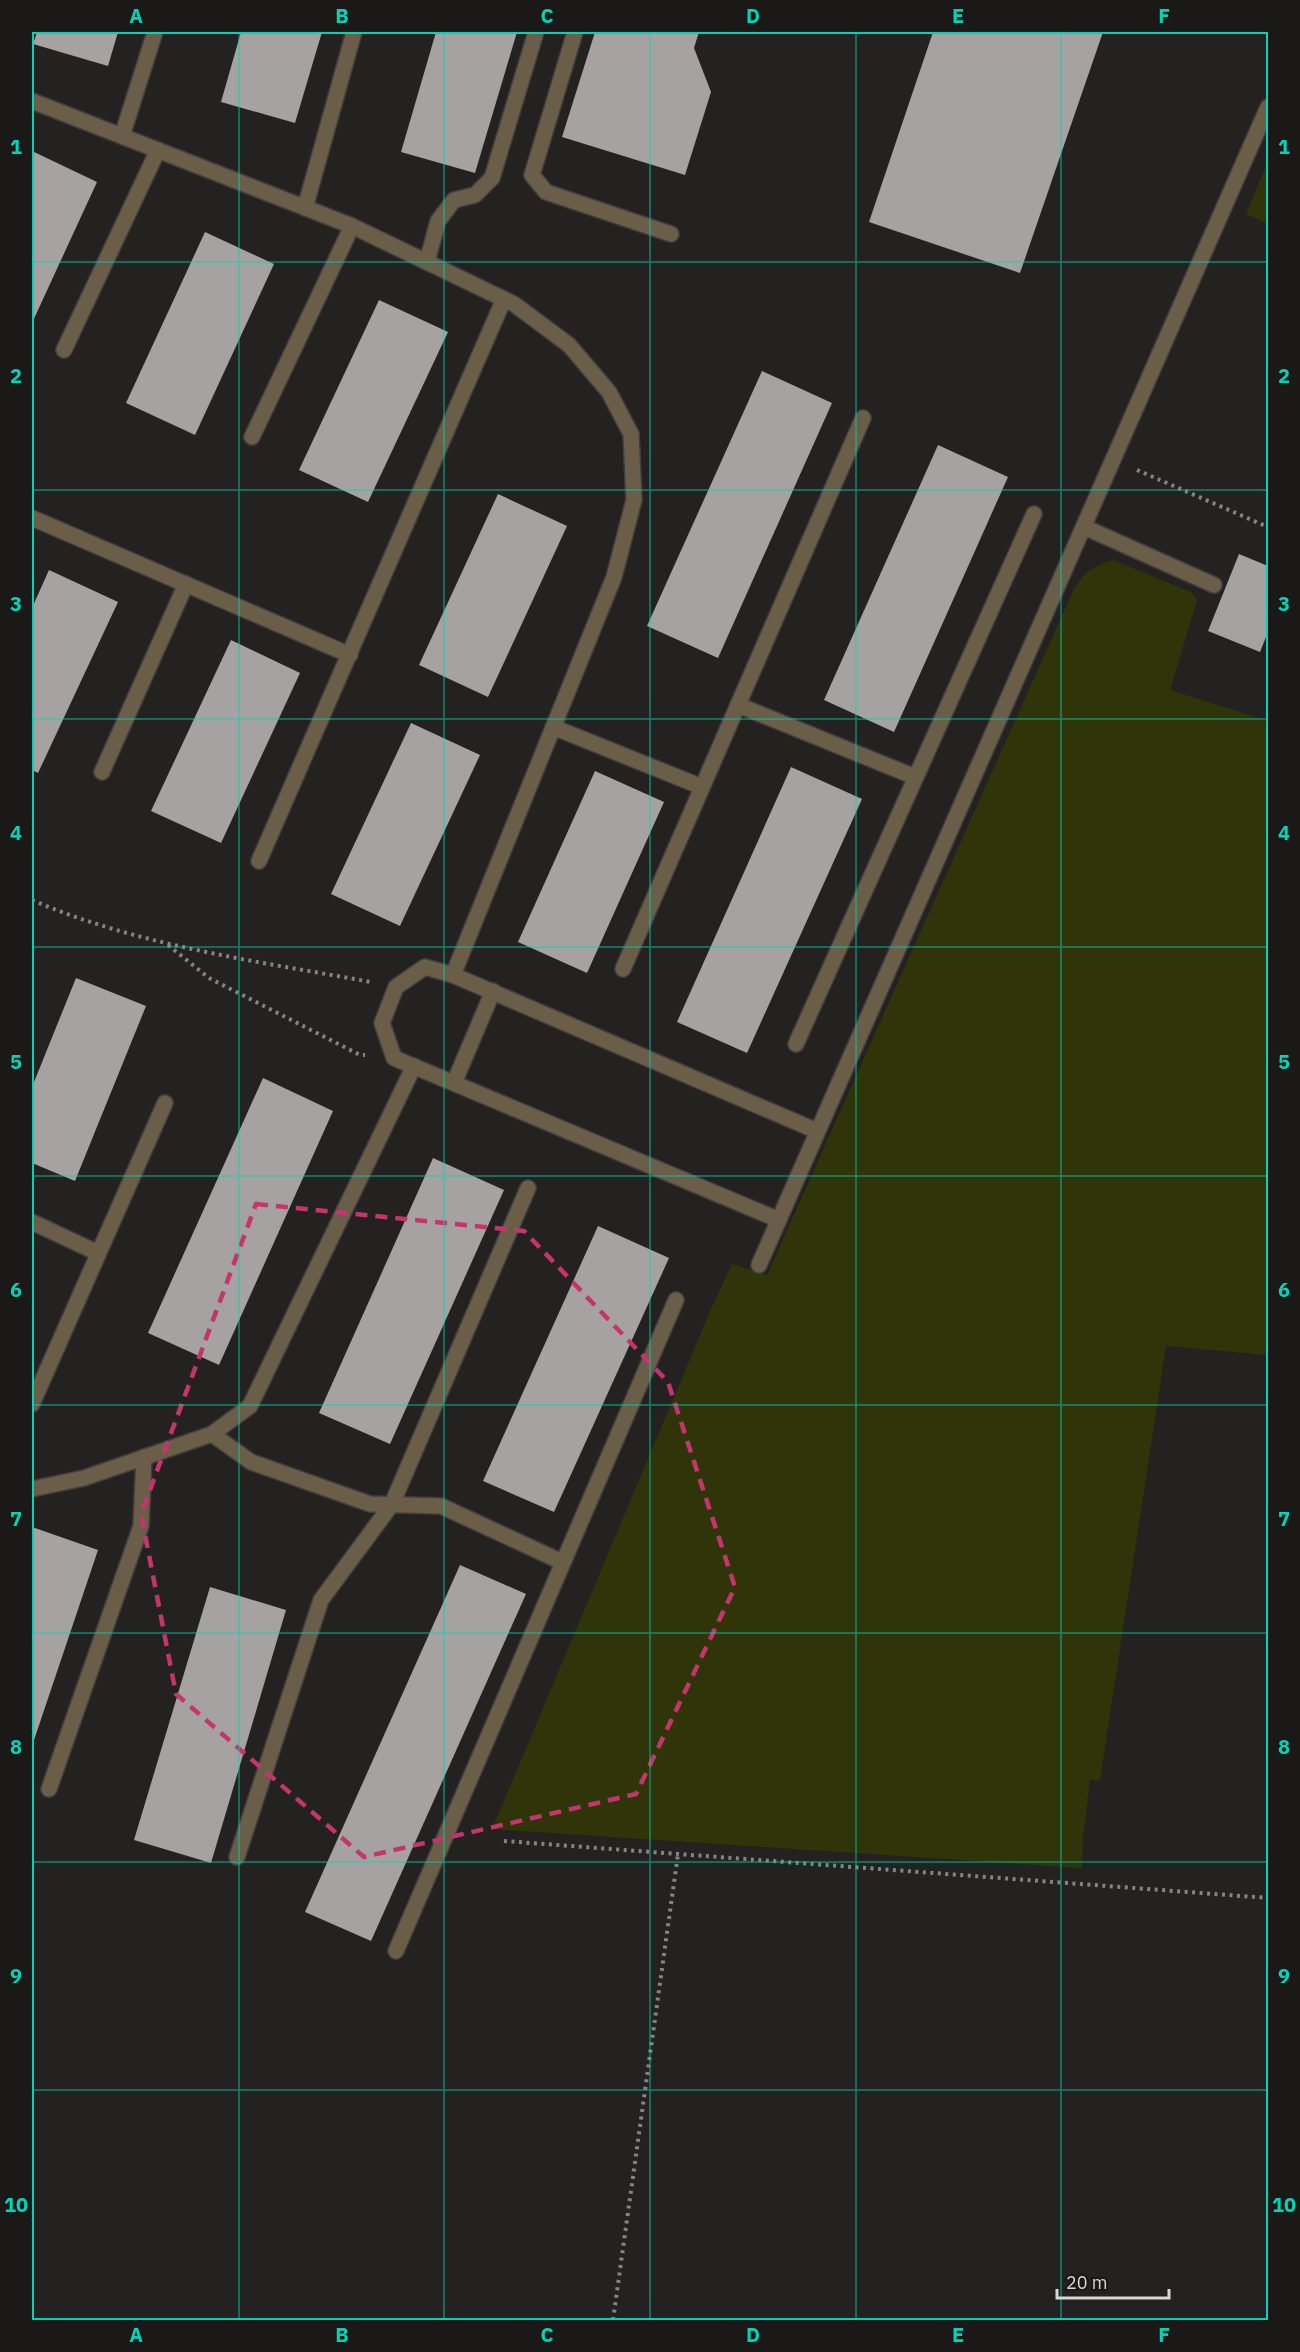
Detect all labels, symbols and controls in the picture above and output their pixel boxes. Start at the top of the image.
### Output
text: A [129,2,143,29]
text: B [335,2,349,29]
text: C [540,2,554,29]
text: D [746,2,760,29]
text: E [952,2,964,29]
text: F [1158,2,1170,29]
text: 1 [10,133,22,160]
text: 1 [1278,133,1290,160]
text: 2 [10,362,22,389]
text: 2 [1278,362,1290,389]
text: 3 [10,590,22,617]
text: 3 [1278,590,1290,617]
text: 4 [10,819,22,846]
text: 4 [1278,819,1290,846]
text: 5 [10,1048,22,1075]
text: 5 [1278,1048,1290,1075]
text: 6 [10,1276,22,1303]
text: 6 [1278,1276,1290,1303]
text: 7 [10,1505,22,1532]
text: 7 [1278,1505,1290,1532]
text: 8 [10,1733,22,1760]
text: 8 [1278,1733,1290,1760]
text: 9 [10,1962,22,1989]
text: 9 [1278,1962,1290,1989]
text: 10 [4,2191,28,2218]
text: 10 [1272,2191,1296,2218]
scale bar [1057,2262,1170,2300]
text: 20 m [1066,2271,1108,2294]
text: A [129,2321,143,2348]
text: B [335,2321,349,2348]
text: C [540,2321,554,2348]
text: D [746,2321,760,2348]
text: E [952,2321,964,2348]
text: F [1158,2321,1170,2348]

